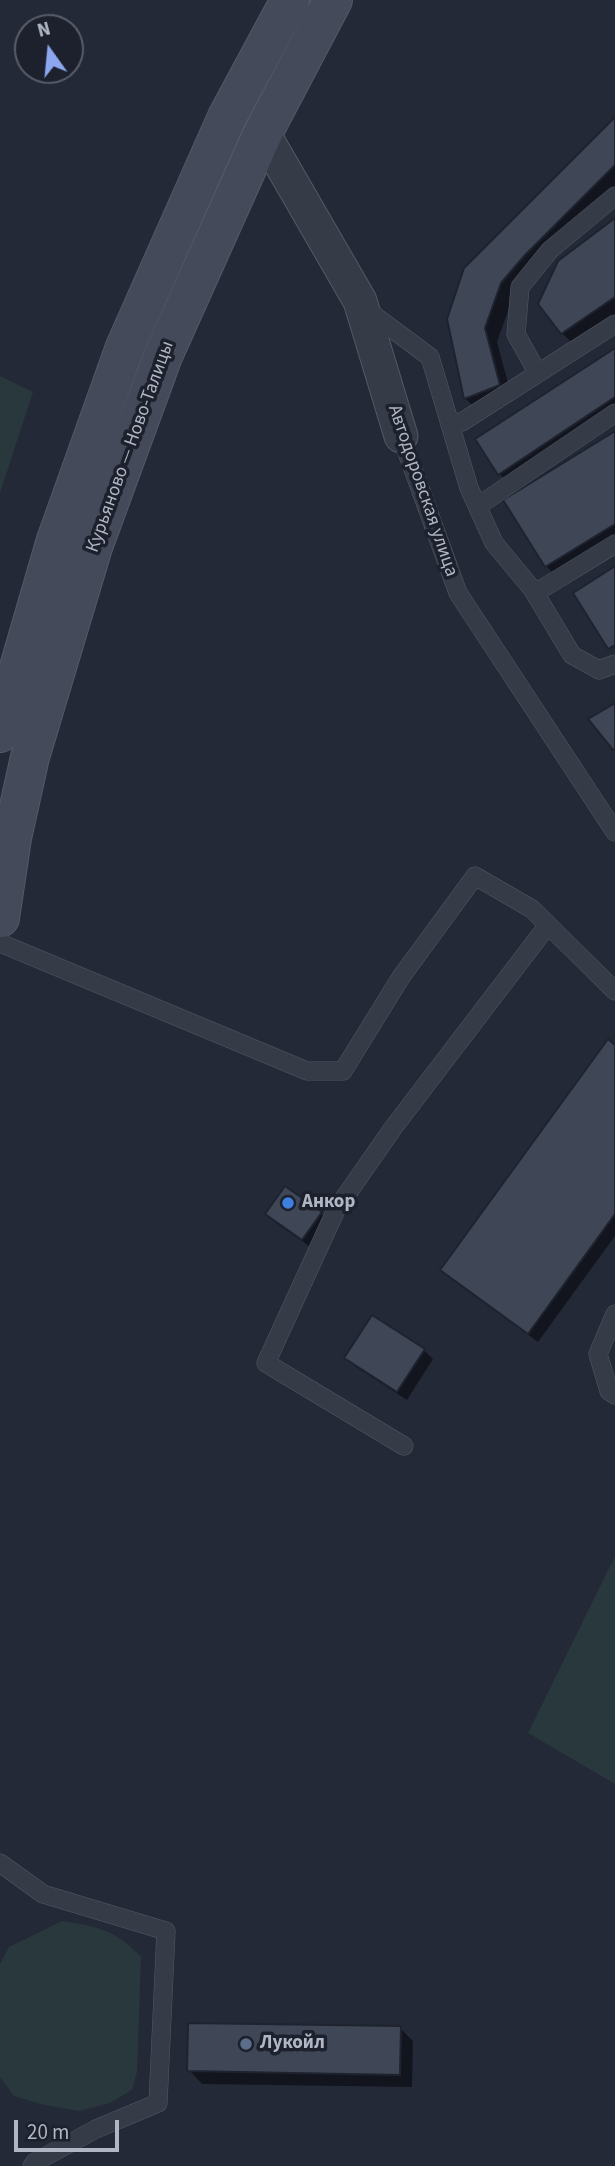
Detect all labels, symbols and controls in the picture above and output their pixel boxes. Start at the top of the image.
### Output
north arrow [14,14,84,84]
text: N [34,15,54,45]
street label: Курьяново — Ново-Талицы [82,338,180,556]
street label: Автодоровская улица [382,402,462,580]
place label: Анкор [302,1192,355,1214]
marker: Анкор [280,1195,296,1211]
place label: Лукойл [260,2033,325,2055]
marker: Лукойл [238,2036,254,2052]
scale bar [18,2106,122,2150]
text: 20 m [27,2117,69,2147]

